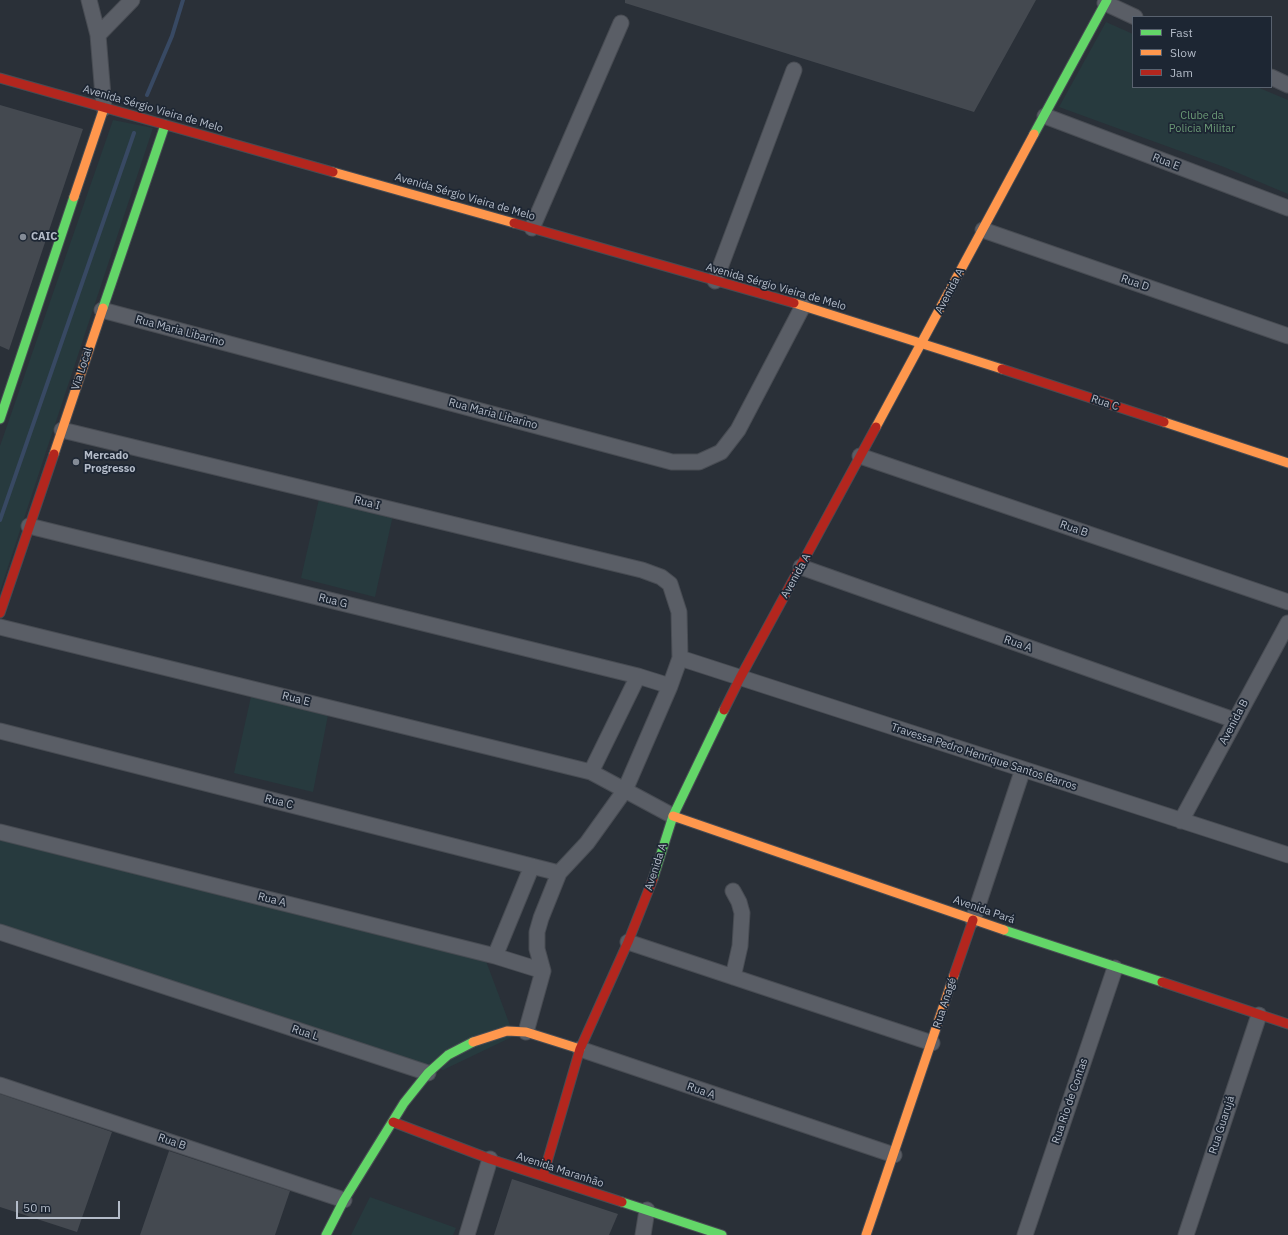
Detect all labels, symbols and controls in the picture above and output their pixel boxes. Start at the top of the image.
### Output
legend [1132,16,1272,88]
text: Fast [1170,25,1193,40]
text: Slow [1170,45,1196,60]
text: Jam [1170,65,1193,80]
street label: Avenida Sérgio Vieira de Melo [81,83,225,135]
park label: Clube da Policia Militar [1169,109,1235,135]
street label: Rua E [1150,151,1182,173]
street label: Avenida Sérgio Vieira de Melo [393,171,537,223]
place label: CAIC [31,230,58,244]
marker: CAIC [18,232,28,242]
street label: Avenida Sérgio Vieira de Melo [704,261,848,313]
street label: Avenida A [933,266,967,316]
street label: Rua D [1119,272,1151,294]
street label: Rua Maria Libarino [134,313,226,349]
street label: Via Local [69,346,95,392]
street label: Rua C [1089,392,1121,414]
street label: Rua Maria Libarino [447,396,539,432]
place label: Mercado Progresso [84,449,136,475]
marker: Mercado Progresso [71,457,81,467]
street label: Rua I [353,493,381,513]
street label: Rua B [1058,518,1090,540]
street label: Avenida A [778,551,814,601]
street label: Rua G [317,591,349,611]
street label: Rua A [1002,633,1034,655]
street label: Rua E [281,689,311,709]
street label: Avenida B [1217,697,1251,747]
street label: Travessa Pedro Henrique Santos Barros [889,721,1079,793]
street label: Rua C [264,792,294,812]
street label: Avenida A [642,842,670,892]
street label: Rua A [256,890,288,910]
street label: Avenida Pará [951,893,1017,927]
street label: Rua Anagé [931,976,959,1030]
street label: Rua L [290,1023,320,1043]
street label: Rua Rio de Contas [1049,1056,1091,1146]
street label: Rua A [685,1080,717,1102]
street label: Rua Guarujá [1206,1094,1238,1156]
street label: Rua B [156,1131,188,1153]
street label: Avenida Maranhão [515,1150,605,1190]
scale bar [18,1193,122,1219]
text: 50 m [23,1200,51,1215]

